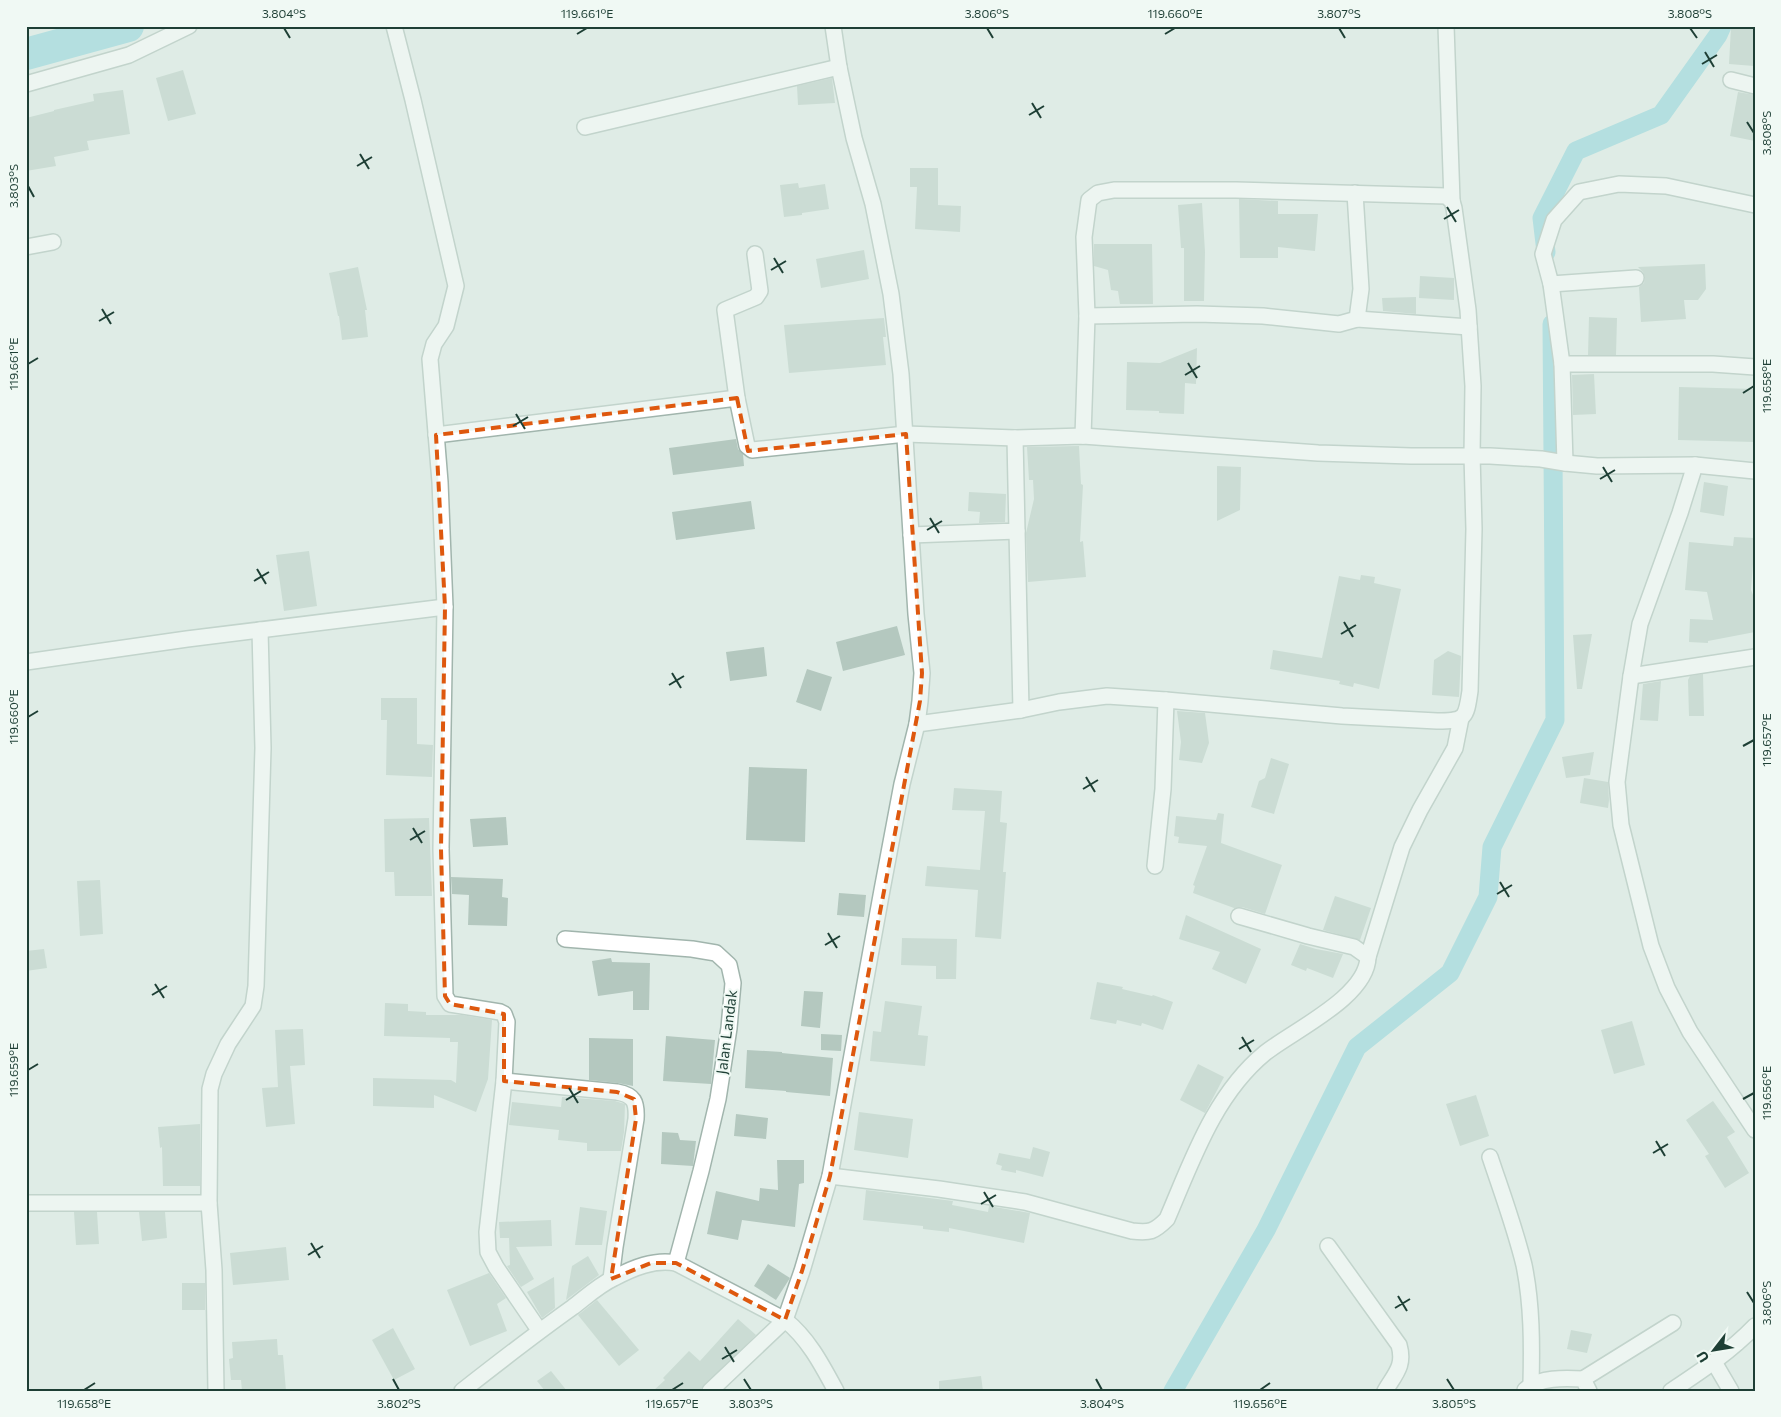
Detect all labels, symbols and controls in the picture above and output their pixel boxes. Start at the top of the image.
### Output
text: 3.804°S [262,6,306,20]
text: 119.661°E [561,6,613,20]
text: 3.806°S [965,6,1009,20]
text: 119.660°E [1147,6,1203,20]
text: 3.807°S [1317,6,1361,20]
text: 3.808°S [1668,6,1712,20]
text: 3.808°S [1759,111,1773,155]
text: 3.803°S [6,164,20,208]
text: 119.661°E [6,338,20,390]
text: 119.658°E [1759,359,1773,413]
text: 119.660°E [6,689,20,745]
text: 119.657°E [1759,713,1773,767]
street label: Jalan Landak [712,989,740,1075]
text: 119.659°E [6,1043,20,1097]
text: 119.656°E [1759,1066,1773,1120]
text: 3.806°S [1759,1281,1773,1325]
north arrow [1688,1324,1738,1374]
text: U [1693,1348,1712,1366]
text: 119.658°E [57,1396,111,1410]
text: 3.802°S [377,1396,421,1410]
text: 119.657°E [645,1396,699,1410]
text: 3.803°S [729,1396,773,1410]
text: 3.804°S [1080,1396,1124,1410]
text: 119.656°E [1233,1396,1287,1410]
text: 3.805°S [1432,1396,1476,1410]

